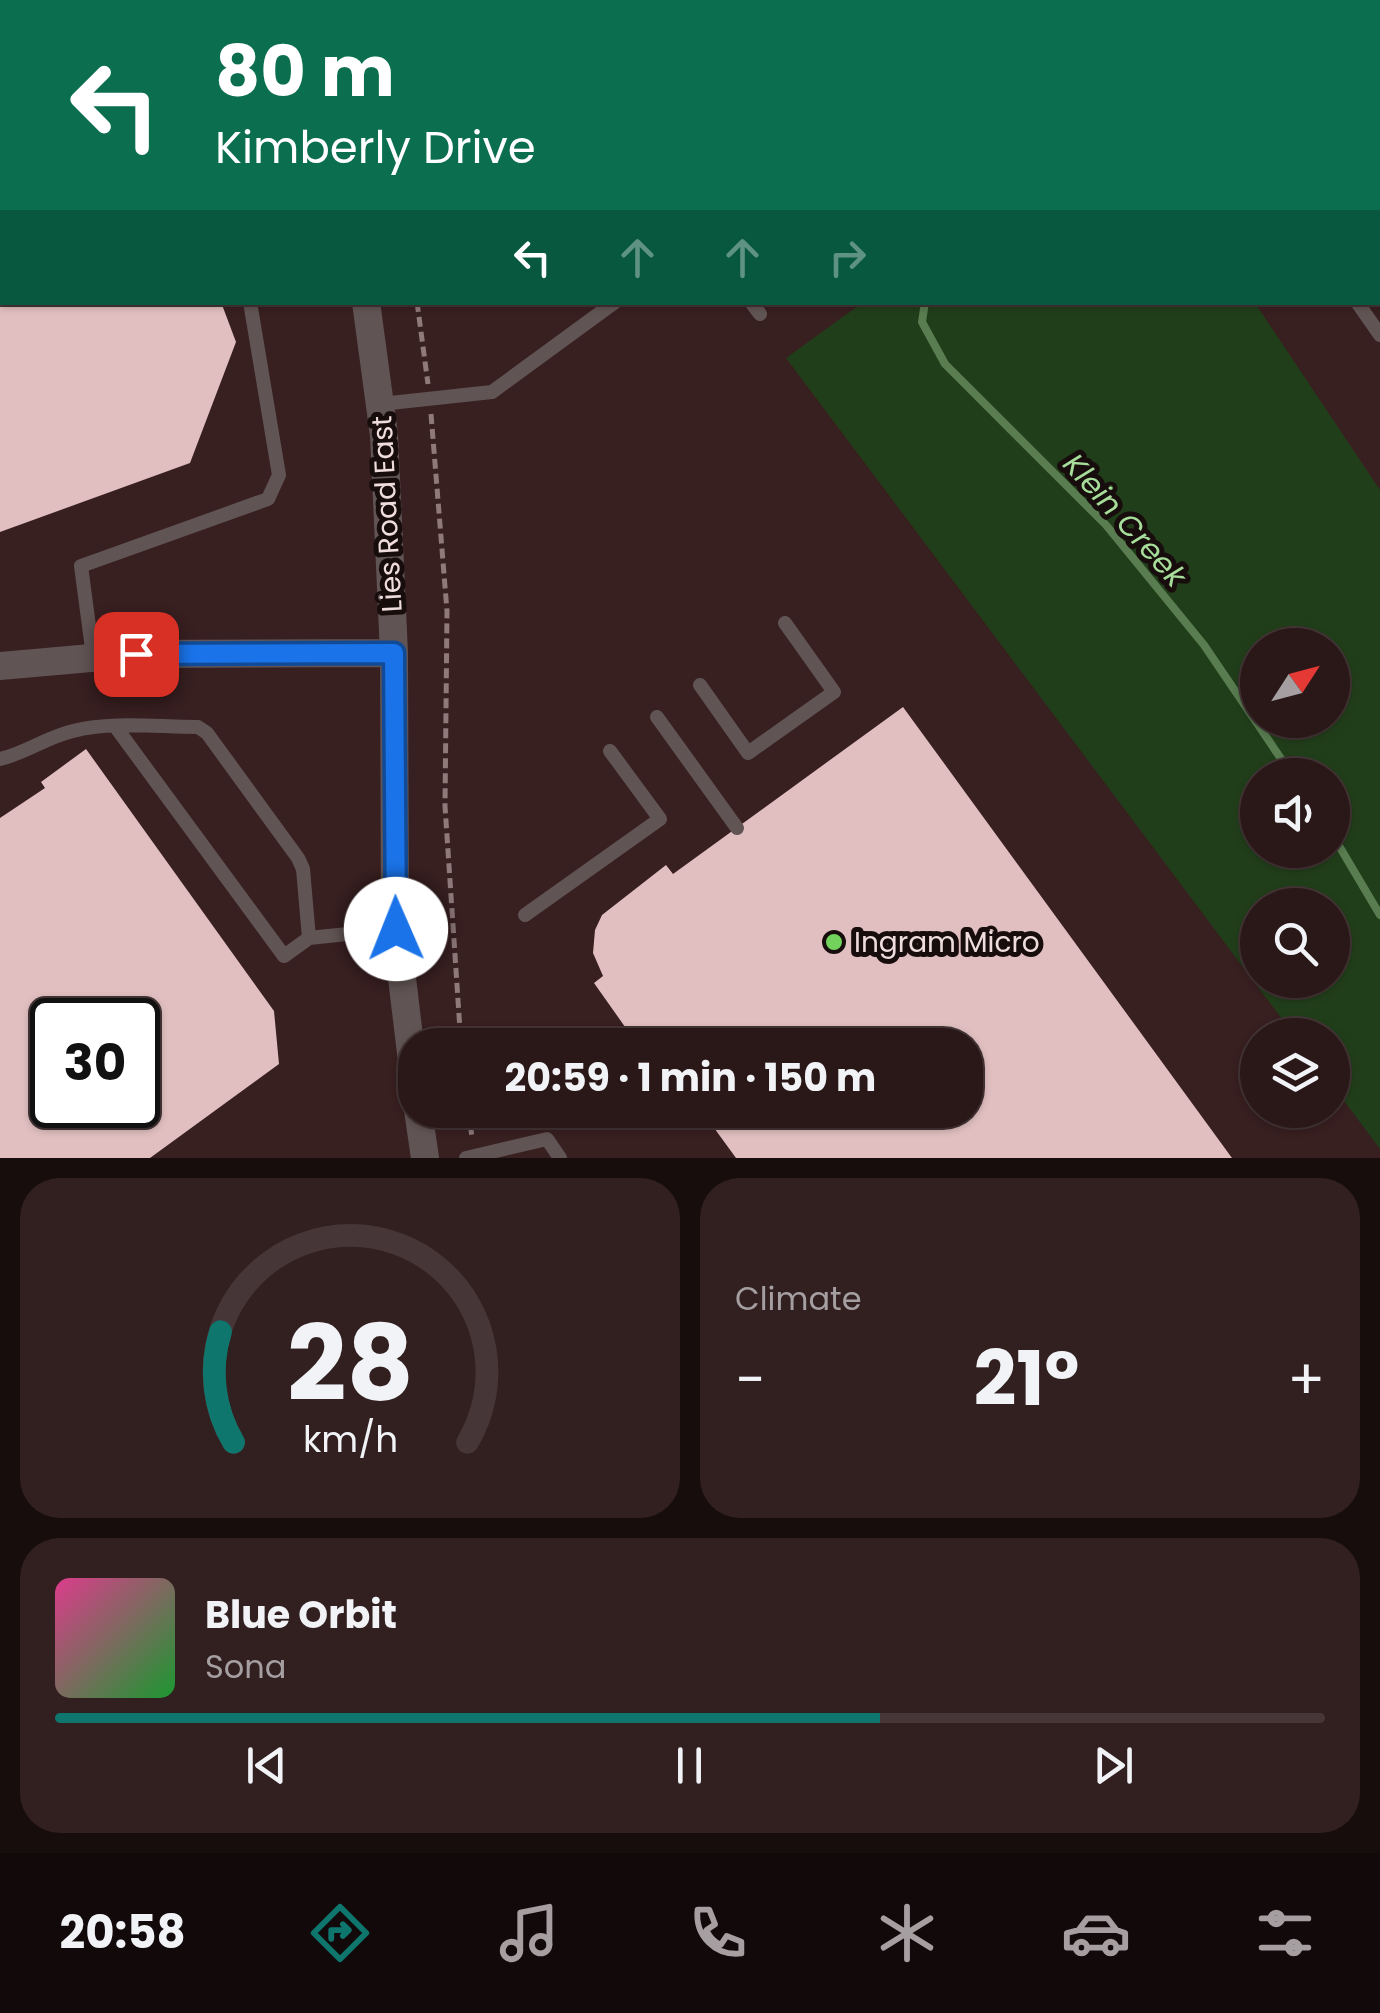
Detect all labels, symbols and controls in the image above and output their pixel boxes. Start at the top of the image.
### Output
text: 80 m [215,22,395,121]
icon: left [50,40,180,170]
text: Kimberly Drive [215,116,536,179]
icon: left [505,230,560,285]
icon: ahead [610,230,665,285]
icon: ahead [715,230,770,285]
icon: right [820,230,875,285]
street label: Lies Road East [362,415,412,613]
water label: Klein Creek [1053,444,1198,597]
pin [94,612,179,697]
icon: arrive [109,627,164,682]
north arrow [1240,628,1350,738]
map controls [1240,628,1350,1128]
button: sound [1240,758,1350,868]
position arrow [344,877,448,981]
button: search [1240,888,1350,998]
place label: Ingram Micro [854,923,1040,962]
marker: Ingram Micro [823,931,845,953]
speed limit sign: 30 [30,998,160,1128]
button: layers [1240,1018,1350,1128]
text: 20:59 · 1 min · 150 m [505,1051,876,1104]
text: Climate [735,1276,862,1321]
text: 28 [287,1291,413,1436]
text: 21° [973,1326,1079,1431]
text: − [735,1341,765,1418]
text: + [1287,1341,1325,1418]
text: km/h [302,1414,398,1465]
text: Blue Orbit [205,1588,397,1641]
text: Sona [205,1644,286,1689]
icon: previous [239,1738,294,1793]
icon: pause [662,1738,717,1793]
icon: next [1086,1738,1141,1793]
icon: directions [305,1898,375,1968]
icon: music [494,1898,564,1968]
icon: phone [683,1898,753,1968]
icon: climate [872,1898,942,1968]
icon: car [1061,1898,1131,1968]
icon: filters [1250,1898,1320,1968]
text: 20:58 [60,1901,186,1964]

